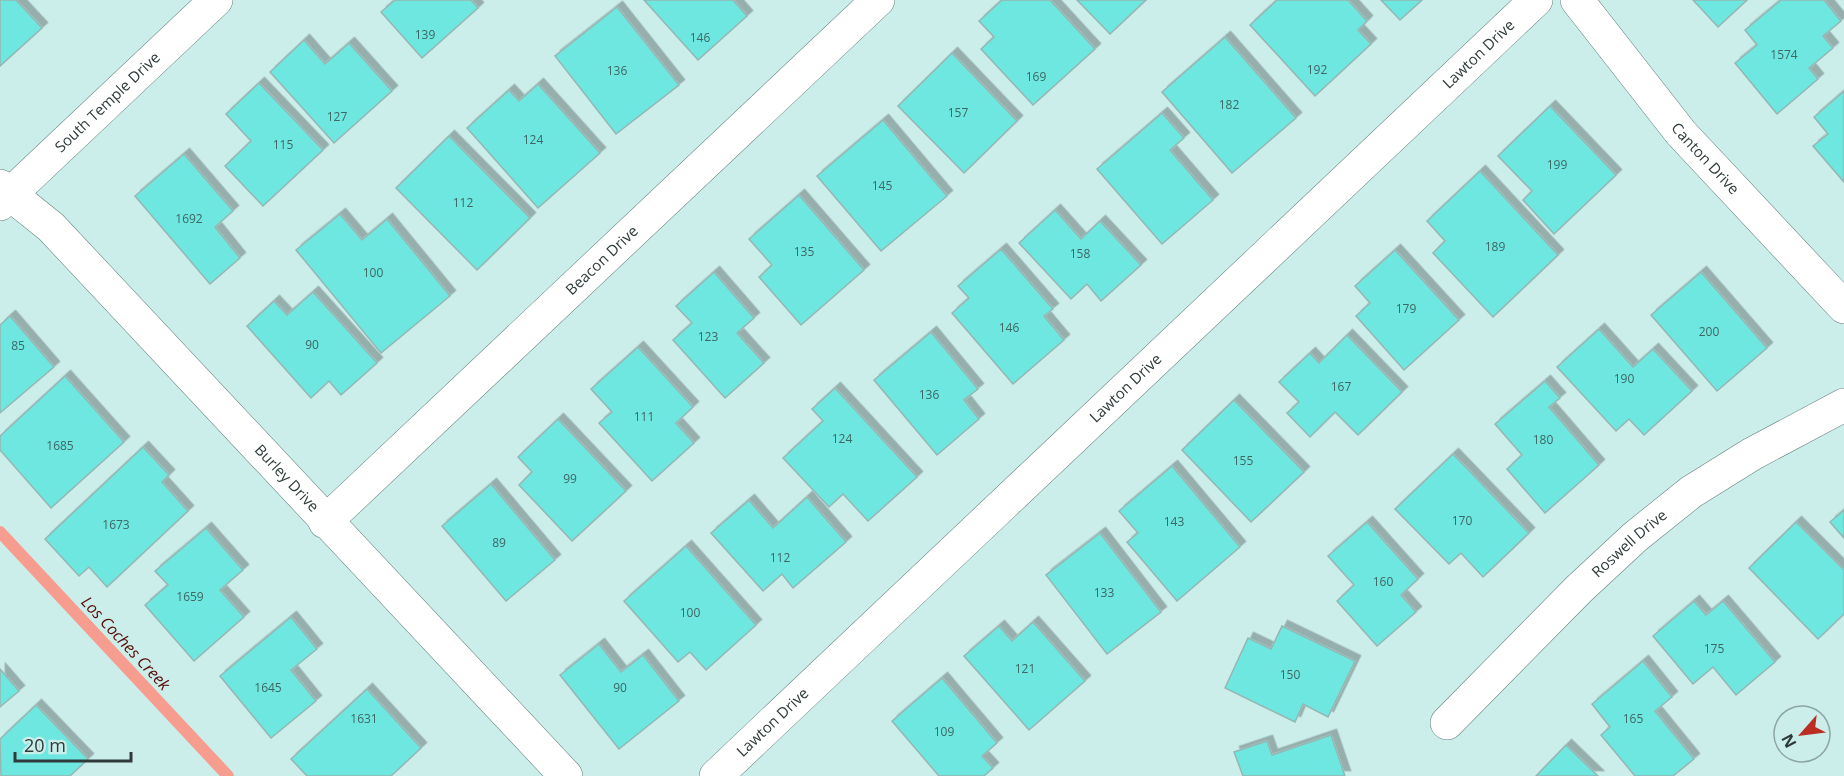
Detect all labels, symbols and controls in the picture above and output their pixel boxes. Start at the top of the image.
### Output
street label: Lawton Drive [1438,15,1518,92]
house number: 139 [415,26,435,43]
house number: 146 [690,29,710,46]
house number: 1574 [1770,46,1798,63]
street label: South Temple Drive [50,47,164,156]
house number: 192 [1307,61,1327,78]
house number: 136 [607,62,627,79]
house number: 169 [1026,68,1046,85]
house number: 182 [1219,96,1239,113]
house number: 157 [948,104,968,121]
house number: 127 [327,108,347,125]
street label: Canton Drive [1667,118,1744,198]
house number: 124 [523,131,543,148]
house number: 115 [273,136,293,153]
house number: 199 [1547,156,1567,173]
house number: 145 [872,177,892,194]
house number: 112 [453,194,473,211]
house number: 1692 [175,210,203,227]
street label: Beacon Drive [561,221,642,299]
house number: 189 [1485,238,1505,255]
house number: 135 [794,243,814,260]
house number: 158 [1070,245,1090,262]
house number: 100 [363,264,383,281]
house number: 179 [1396,300,1416,317]
house number: 146 [999,319,1019,336]
house number: 200 [1699,323,1719,340]
house number: 123 [698,328,718,345]
house number: 90 [305,336,319,353]
house number: 85 [11,337,25,354]
street label: Lawton Drive [1085,349,1165,427]
house number: 190 [1614,370,1634,387]
house number: 167 [1331,378,1351,395]
house number: 136 [919,386,939,403]
house number: 111 [634,408,654,425]
house number: 124 [832,430,852,447]
house number: 180 [1533,431,1553,448]
house number: 1685 [46,437,74,454]
street label: Burley Drive [251,440,324,516]
house number: 155 [1233,452,1253,469]
house number: 99 [563,470,577,487]
street label: Roswell Drive [1587,504,1671,581]
house number: 170 [1452,512,1472,529]
house number: 143 [1164,513,1184,530]
house number: 1673 [102,516,130,533]
house number: 89 [492,534,506,551]
house number: 112 [770,549,790,566]
house number: 160 [1373,573,1393,590]
house number: 133 [1094,584,1114,601]
house number: 1659 [176,588,204,605]
water label: Los Coches Creek [77,591,176,696]
house number: 100 [680,604,700,621]
house number: 175 [1704,640,1724,657]
house number: 121 [1015,660,1035,677]
house number: 150 [1280,666,1300,683]
house number: 1645 [254,679,282,696]
house number: 90 [613,679,627,696]
street label: Lawton Drive [732,683,812,761]
north arrow [1772,704,1832,764]
house number: 1631 [350,710,378,727]
house number: 165 [1623,710,1643,727]
house number: 109 [934,723,954,740]
scale bar [15,725,130,763]
text: N [1776,730,1802,752]
text: 20 m [24,733,66,757]

